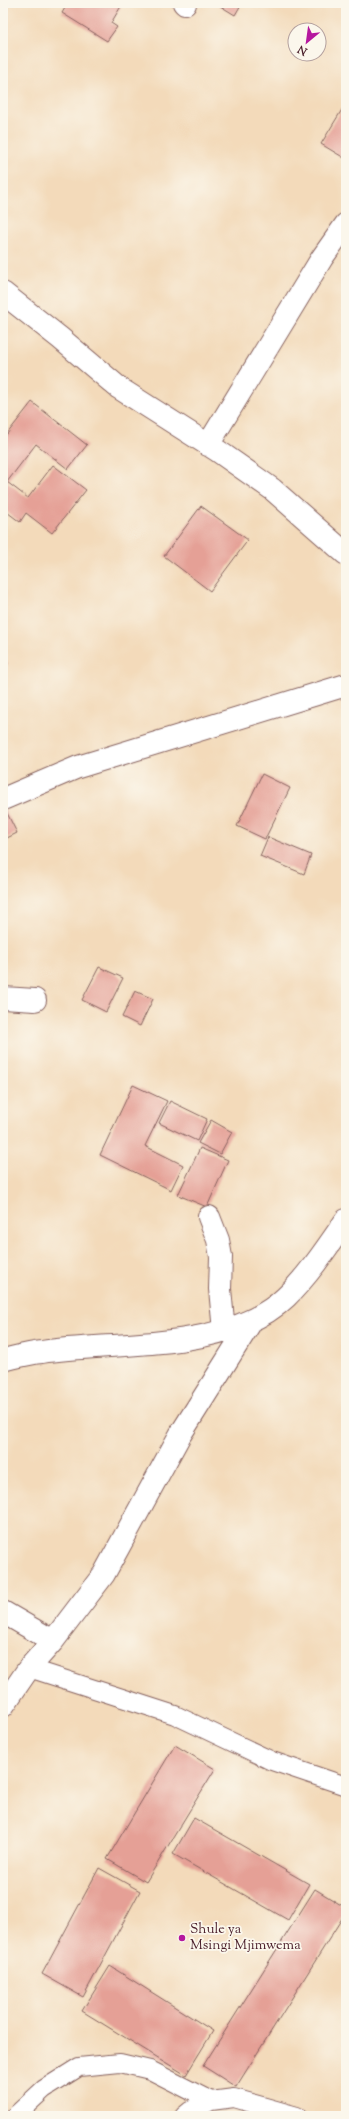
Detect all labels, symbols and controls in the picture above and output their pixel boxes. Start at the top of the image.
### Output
north arrow [287,22,327,62]
text: N [295,41,311,59]
place label: Shule ya Msingi Mjimwema [190,1920,301,1956]
marker: Shule ya Msingi Mjimwema [177,1933,187,1943]

